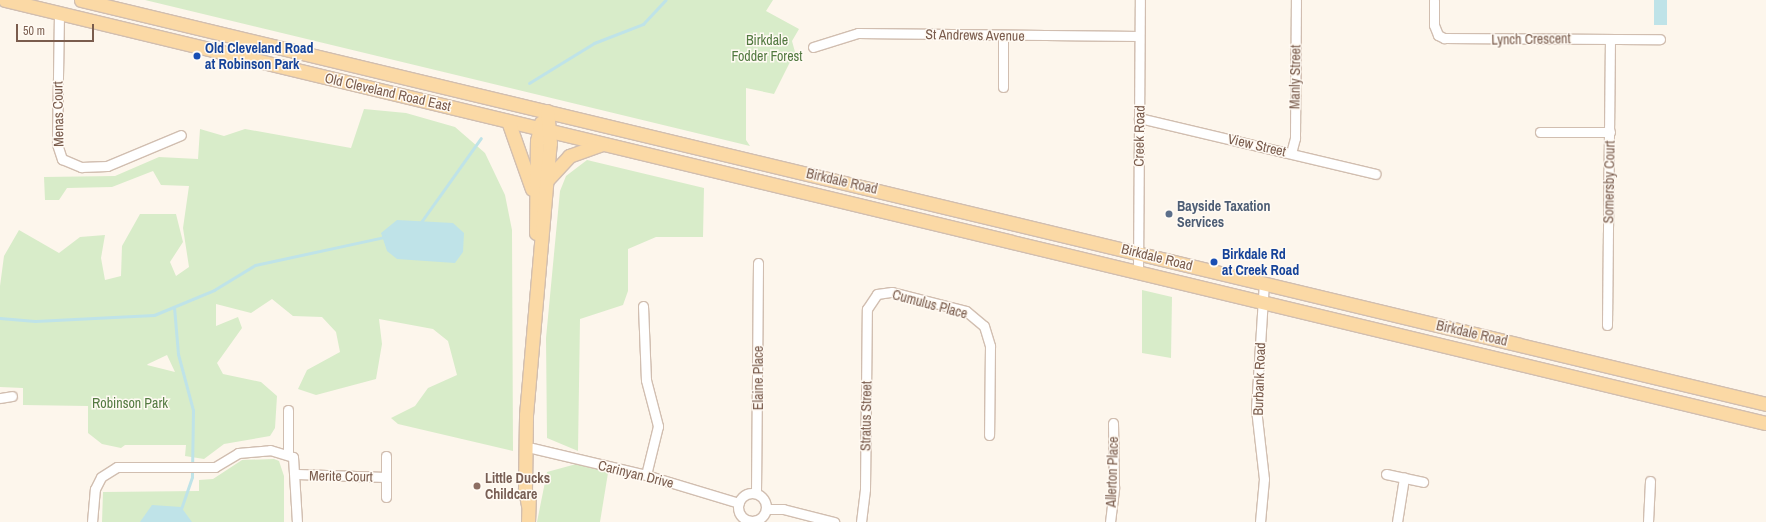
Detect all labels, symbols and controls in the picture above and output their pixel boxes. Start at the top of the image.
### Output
scale bar [18,16,96,42]
text: 50 m [23,23,45,39]
street label: St Andrews Avenue [925,26,1025,44]
street label: Lynch Crescent [1491,30,1571,48]
park label: Birkdale Fodder Forest [732,32,802,64]
place label: Old Cleveland Road at Robinson Park [205,40,313,72]
street label: Manly Street [1286,45,1304,109]
marker: Old Cleveland Road at Robinson Park [192,51,202,61]
street label: Old Cleveland Road East [323,69,453,115]
street label: Menas Court [49,81,67,147]
street label: Creek Road [1130,105,1148,167]
street label: View Street [1226,130,1288,160]
street label: Somersby Court [1600,140,1618,224]
street label: Birkdale Road [805,165,879,197]
place label: Bayside Taxation Services [1177,198,1271,230]
marker: Bayside Taxation Services [1164,209,1174,219]
street label: Birkdale Road [1120,240,1194,274]
place label: Birkdale Rd at Creek Road [1222,246,1299,278]
marker: Birkdale Rd at Creek Road [1209,257,1219,267]
street label: Cumulus Place [891,286,969,322]
street label: Birkdale Road [1435,317,1509,349]
street label: Burbank Road [1249,342,1269,416]
street label: Elaine Place [750,346,766,410]
street label: Stratus Street [857,381,875,451]
park label: Robinson Park [92,395,168,411]
street label: Allerton Place [1102,436,1122,508]
street label: Carinyan Drive [597,457,675,491]
street label: Merite Court [309,467,373,485]
place label: Little Ducks Childcare [485,470,550,502]
marker: Little Ducks Childcare [472,481,482,491]

